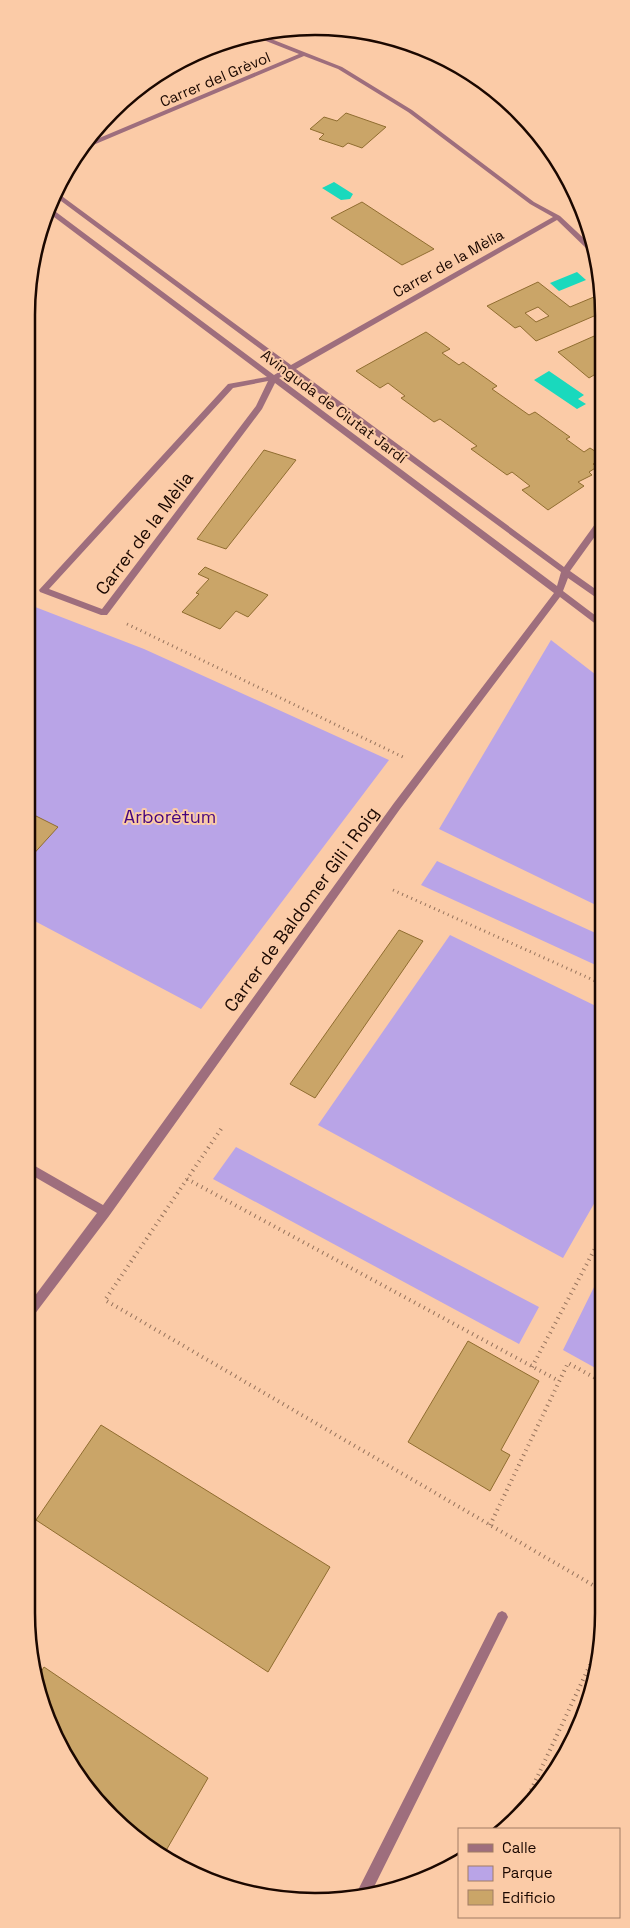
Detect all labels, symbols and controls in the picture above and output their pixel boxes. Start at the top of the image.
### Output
street label: Carrer del Grèvol [157,47,273,111]
street label: Carrer de la Mèlia [389,224,507,301]
street label: Avinguda de Ciutat Jardí [257,345,411,467]
street label: Carrer de la Mèlia [90,467,198,599]
street label: Carrer de Baldomer Gili i Roig [219,802,383,1016]
park label: Arborètum [124,805,216,828]
legend [458,1828,620,1918]
text: Calle [502,1838,537,1857]
text: Parque [502,1863,553,1882]
text: Edificio [502,1888,556,1907]

